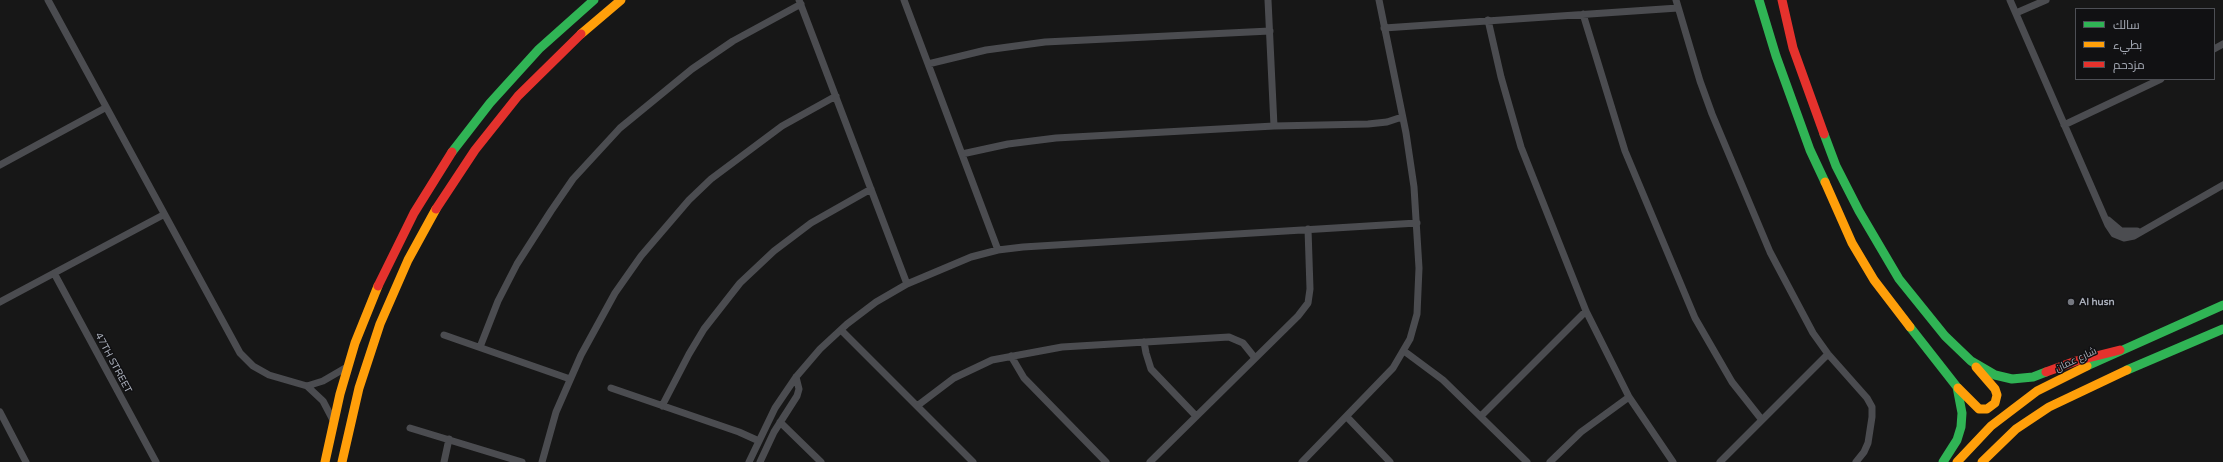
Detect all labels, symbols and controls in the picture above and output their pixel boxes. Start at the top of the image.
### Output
legend [2075,8,2215,80]
text: سالك [2113,18,2140,32]
text: بطيء [2113,38,2142,52]
text: مزدحم [2113,58,2145,72]
place label: Al husn [2079,296,2115,308]
marker: Al husn [2066,297,2076,307]
street label: 47TH STREET [92,331,134,395]
street label: شارع عمان [2053,345,2099,375]

